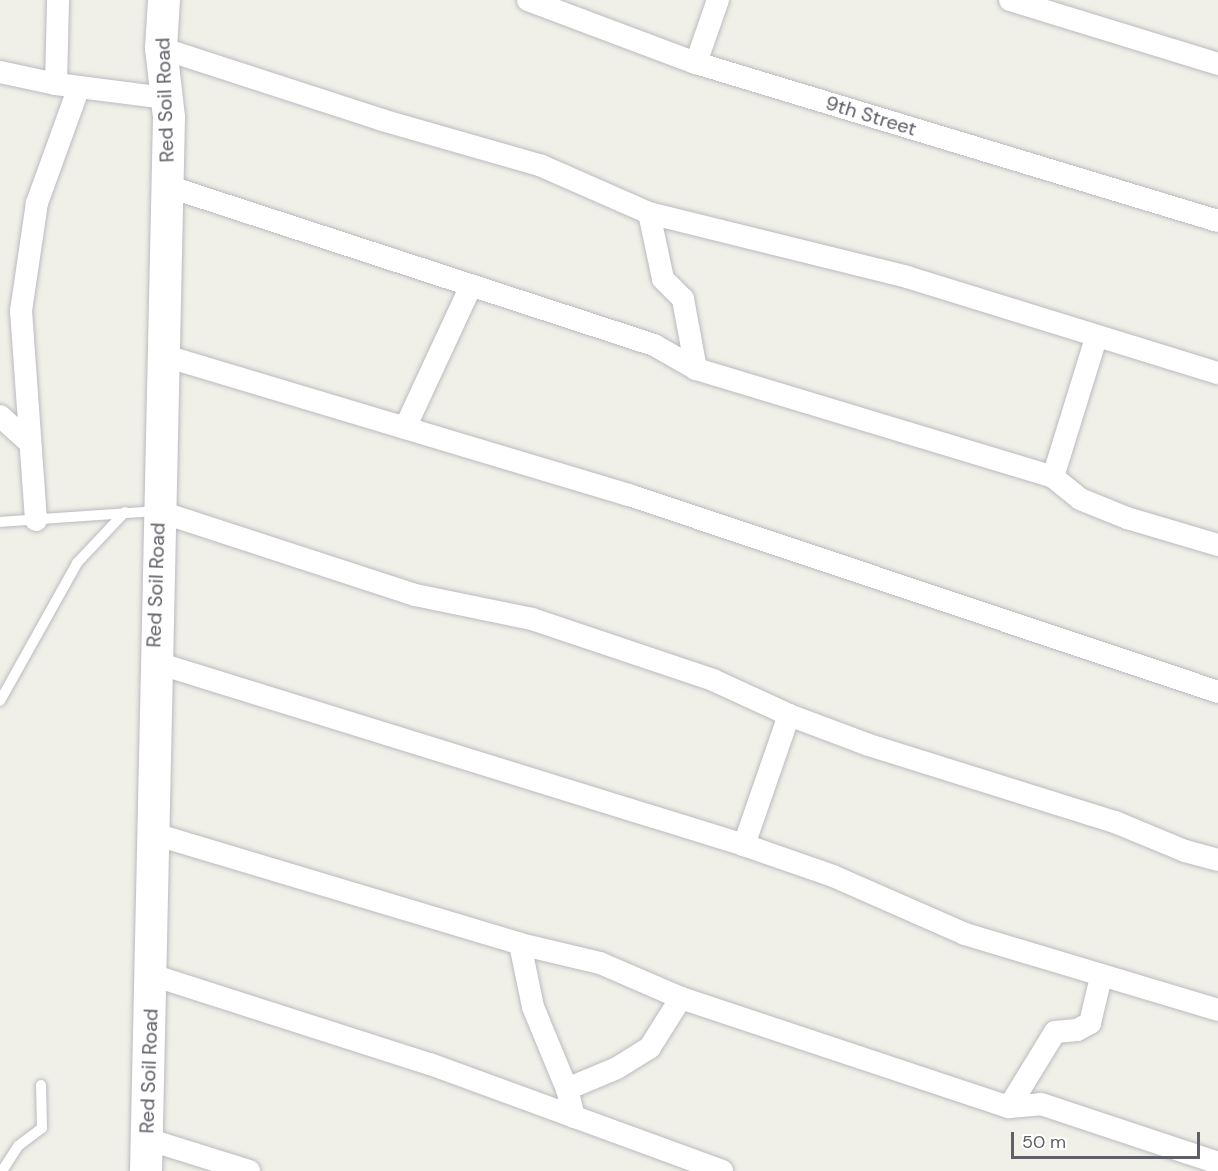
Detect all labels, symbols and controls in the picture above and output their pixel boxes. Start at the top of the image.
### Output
street label: Red Soil Road [151,37,179,163]
street label: 9th Street [823,91,919,141]
street label: Red Soil Road [142,522,170,648]
street label: Red Soil Road [135,1008,163,1134]
scale bar [1014,1120,1203,1158]
text: 50 m [1022,1130,1066,1154]

